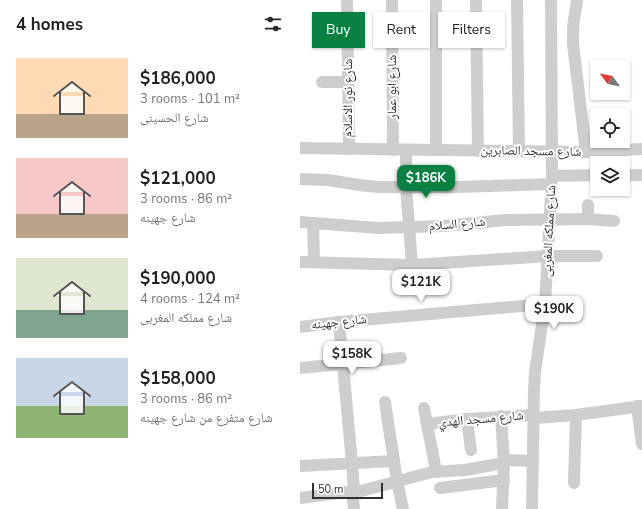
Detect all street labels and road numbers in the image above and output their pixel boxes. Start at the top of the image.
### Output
street label: شارع ابو عمار [383,55,401,120]
street label: شارع نور الاسلام [339,59,357,137]
street label: شارع مسجد الصابرين [480,141,582,161]
street label: شارع مملكه المغربى [538,185,560,277]
street label: شارع السلام [428,213,486,235]
street label: شارع جهينه [310,310,368,334]
street label: شارع مسجد الهدي [437,406,525,433]

